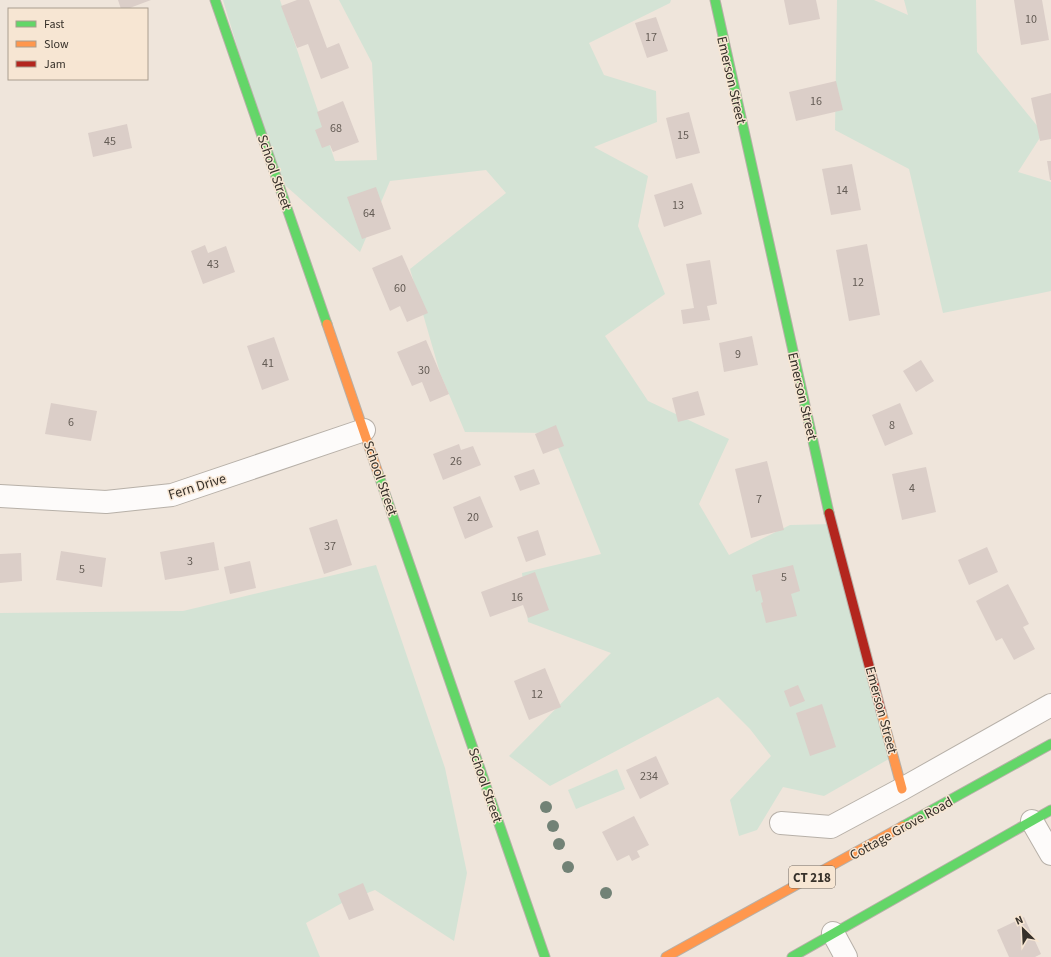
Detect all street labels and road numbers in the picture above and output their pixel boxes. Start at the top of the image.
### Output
street label: Emerson Street [711,34,751,126]
street label: School Street [252,132,296,213]
street label: Emerson Street [782,350,822,442]
street label: School Street [358,438,402,519]
street label: Fern Drive [166,469,229,505]
street label: Emerson Street [860,664,902,756]
street label: School Street [463,745,507,826]
street label: Cottage Grove Road [846,792,957,866]
road number: CT 218 [789,866,835,888]

